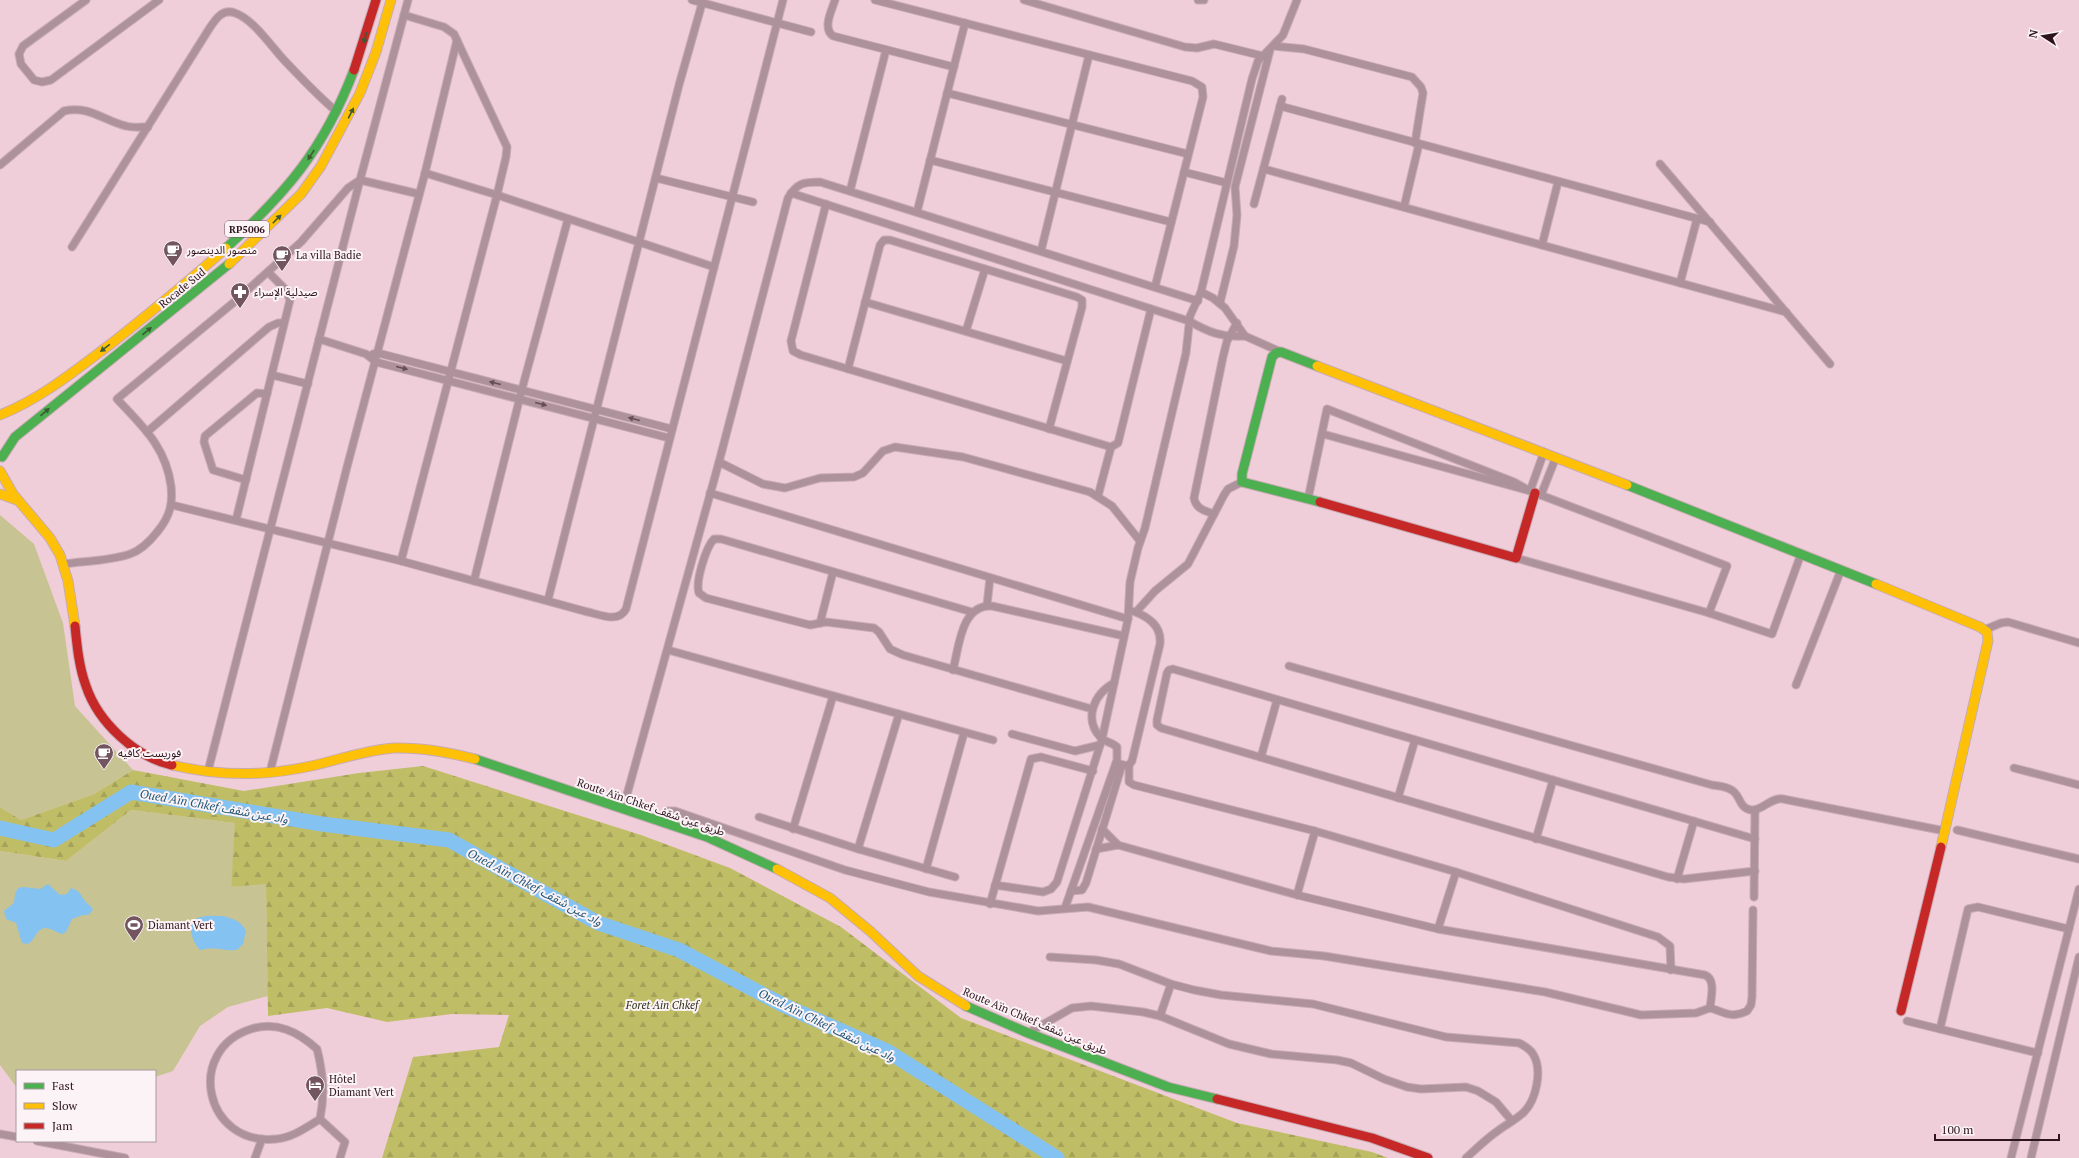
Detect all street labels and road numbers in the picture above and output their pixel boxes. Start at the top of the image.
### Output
road number: RP5006 [225,221,269,237]
street label: Rocade Sud [156,265,208,311]
street label: Route Aïn Chkef طريق عين شقف [575,775,727,839]
street label: Route Aïn Chkef طريق عين شقف [961,984,1109,1058]

